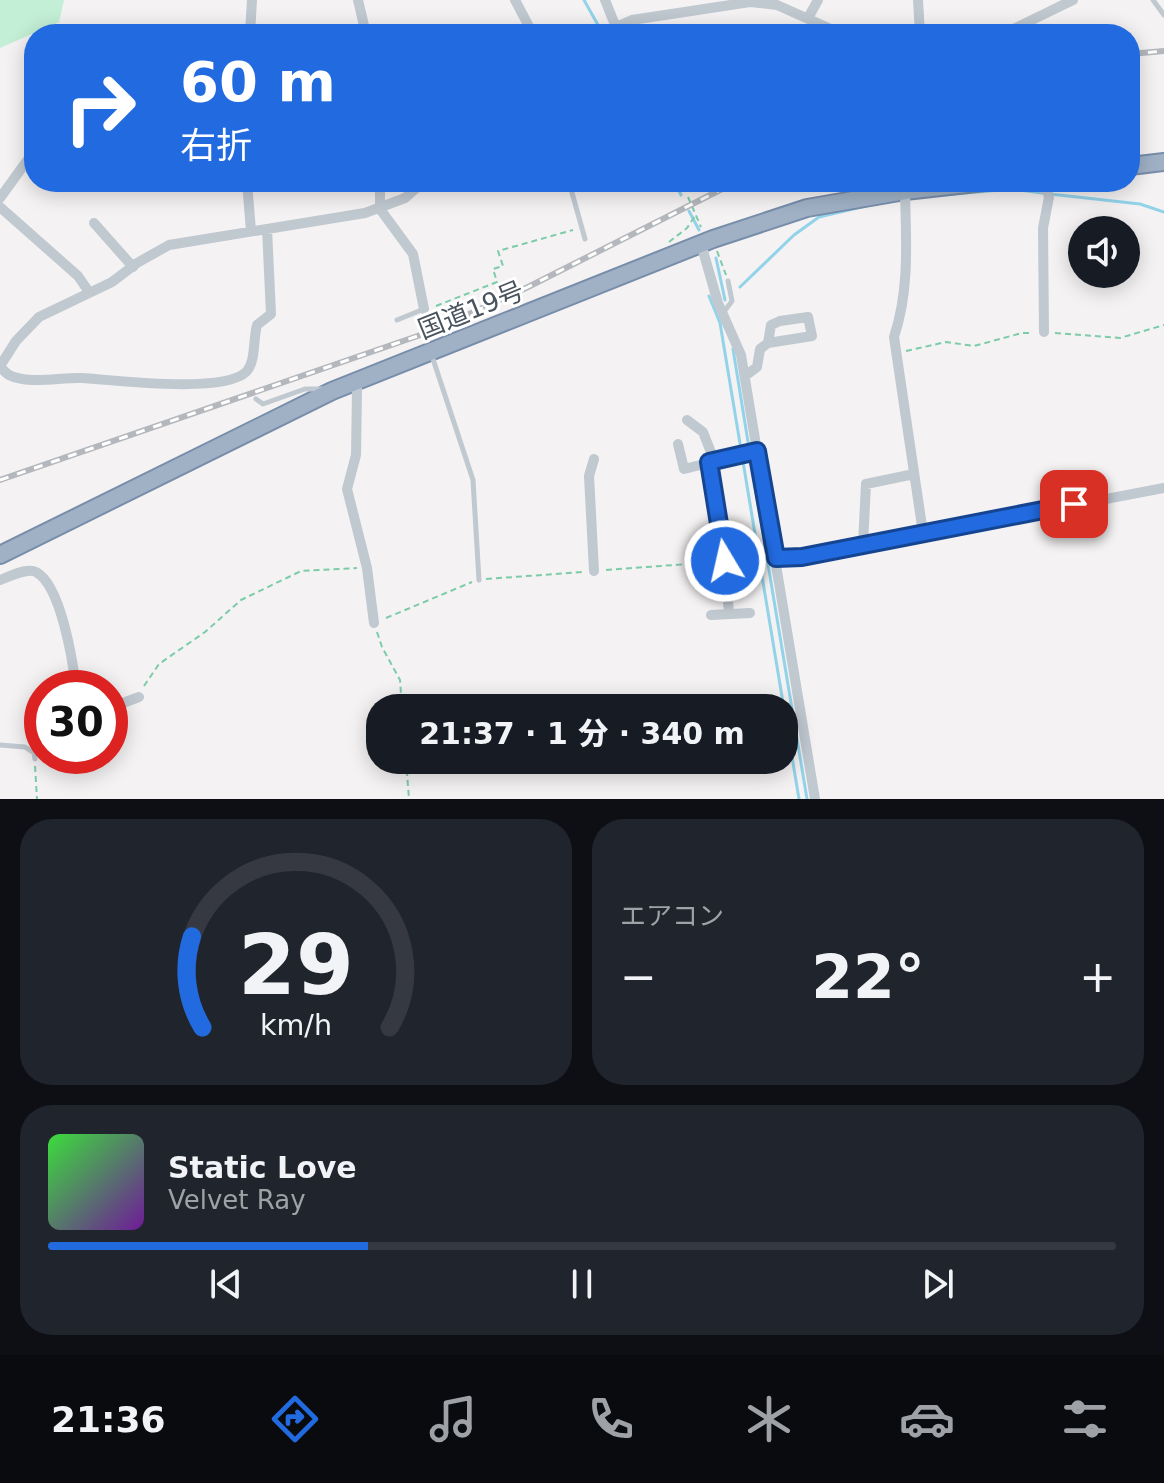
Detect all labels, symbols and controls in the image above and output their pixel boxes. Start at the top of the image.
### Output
text: 60 m [180,49,336,114]
icon: right [48,56,152,160]
text: 右折 [180,125,252,166]
map controls [1068,216,1140,288]
button: sound [1068,216,1140,288]
street label: 国道19号 [414,275,528,345]
pin [1040,470,1108,538]
icon: arrive [1052,482,1096,526]
position arrow [683,519,767,603]
speed limit sign: 30 [24,670,128,774]
text: 21:37 · 1 分 · 340 m [419,716,745,751]
text: エアコン [620,901,724,931]
text: 29 [238,917,354,1014]
text: 22° [811,942,925,1012]
text: − [620,951,657,1002]
text: + [1079,951,1116,1002]
text: km/h [260,1008,332,1042]
text: Static Love [168,1150,357,1185]
text: Velvet Ray [168,1185,306,1215]
icon: previous [204,1262,248,1306]
icon: pause [560,1262,604,1306]
icon: next [916,1262,960,1306]
icon: directions [267,1391,323,1447]
icon: music [425,1391,481,1447]
icon: phone [583,1391,639,1447]
icon: climate [741,1391,797,1447]
icon: car [899,1391,955,1447]
icon: filters [1057,1391,1113,1447]
text: 21:36 [51,1399,166,1440]

